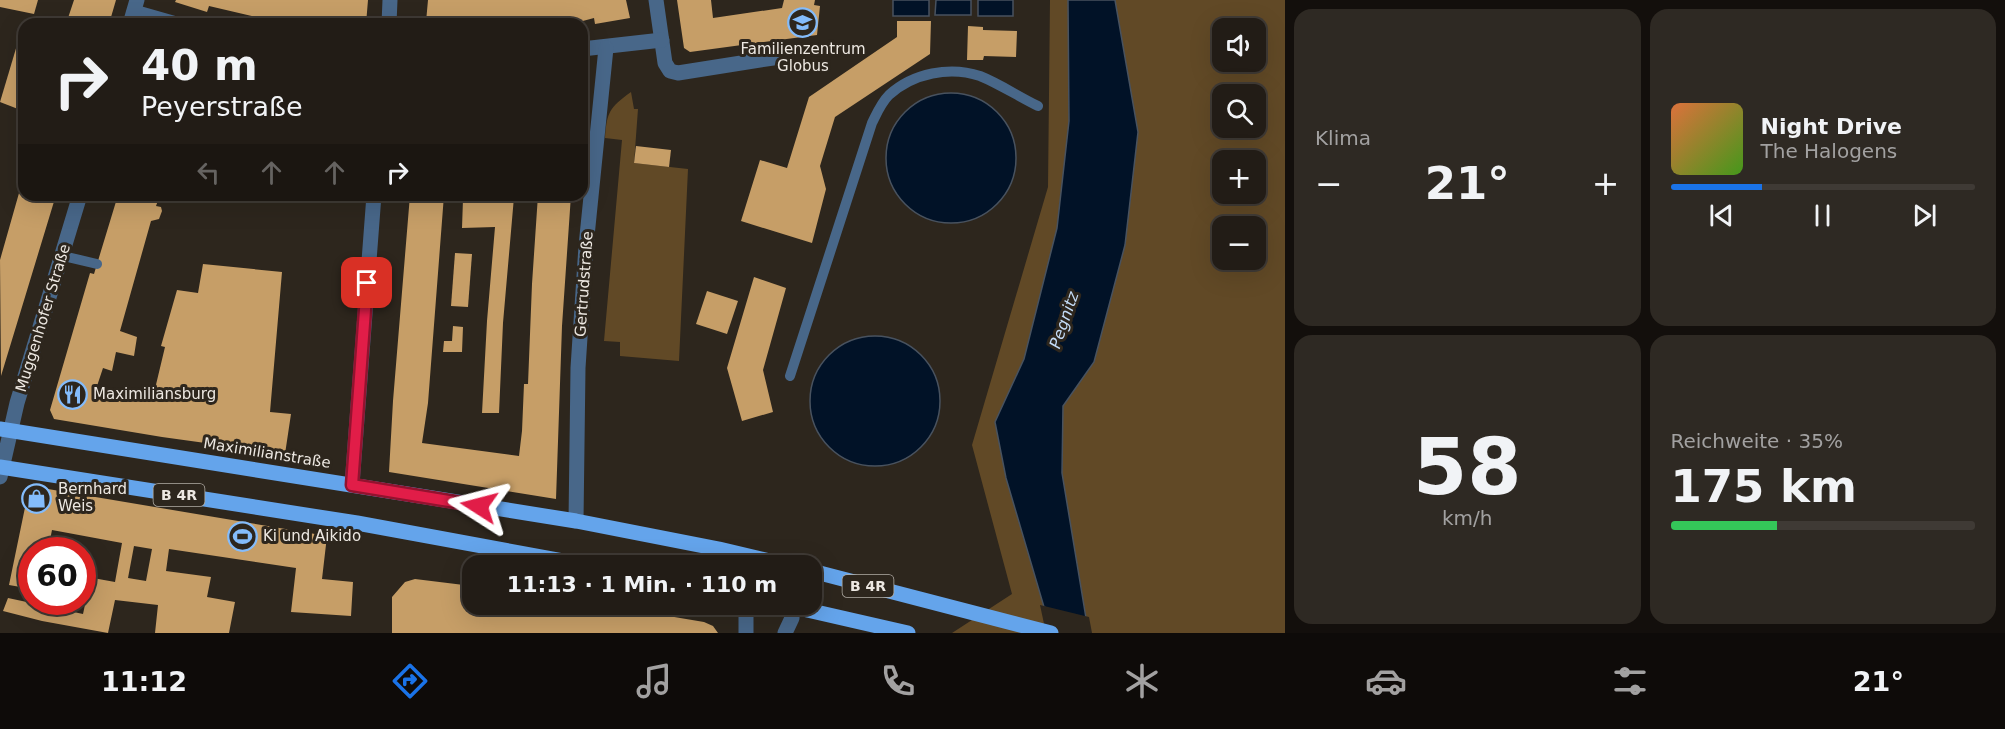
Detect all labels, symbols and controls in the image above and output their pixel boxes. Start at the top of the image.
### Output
school or university icon: Familienzentrum Globus [787,6,819,38]
map controls [1212,18,1266,270]
button: sound [1212,18,1266,72]
place label: Familienzentrum Globus [740,40,866,75]
text: 40 m [141,41,258,90]
icon: right [42,42,120,120]
button: search [1212,84,1266,138]
text: Peyerstraße [141,91,303,122]
text: Night Drive [1761,114,1902,139]
text: Klima [1315,126,1371,150]
text: The Halogens [1761,139,1897,163]
button: + [1212,150,1266,204]
icon: left [192,156,225,189]
icon: ahead [255,156,288,189]
icon: ahead [318,156,351,189]
icon: right [381,156,414,189]
text: 21° [1425,157,1510,210]
text: − [1315,164,1343,203]
text: + [1592,164,1620,203]
icon: previous [1705,199,1738,232]
icon: pause [1806,199,1839,232]
icon: next [1908,199,1941,232]
button: − [1212,216,1266,270]
street label: Gertrudstraße [571,231,597,337]
street label: Muggenhofer Straße [12,242,74,394]
pin [341,257,392,308]
icon: arrive [350,266,383,299]
water label: Pegnitz [1045,288,1083,351]
restaurant icon: Maximiliansburg [56,378,88,410]
place label: Maximiliansburg [93,385,216,403]
text: 58 [1413,422,1522,512]
text: Reichweite · 35% [1671,429,1843,453]
street label: Maximilianstraße [202,434,332,472]
text: 175 km [1671,460,1857,513]
position arrow [447,474,511,538]
place label: Bernhard Weis [58,480,127,515]
shop icon: Bernhard Weis [21,482,53,514]
road number: B 4R [154,484,204,506]
text: km/h [1442,506,1492,530]
sports icon: Ki und Aikido [226,520,258,552]
place label: Ki und Aikido [263,527,361,545]
speed limit sign: 60 [18,537,96,615]
text: 11:13 · 1 Min. · 110 m [507,572,777,597]
road number: B 4R [842,575,894,597]
icon: directions [389,660,431,702]
icon: music [633,660,675,702]
icon: phone [877,660,919,702]
icon: climate [1121,660,1163,702]
icon: car [1365,660,1407,702]
icon: filters [1609,660,1651,702]
text: 11:12 [101,666,187,697]
text: 21° [1853,666,1904,697]

